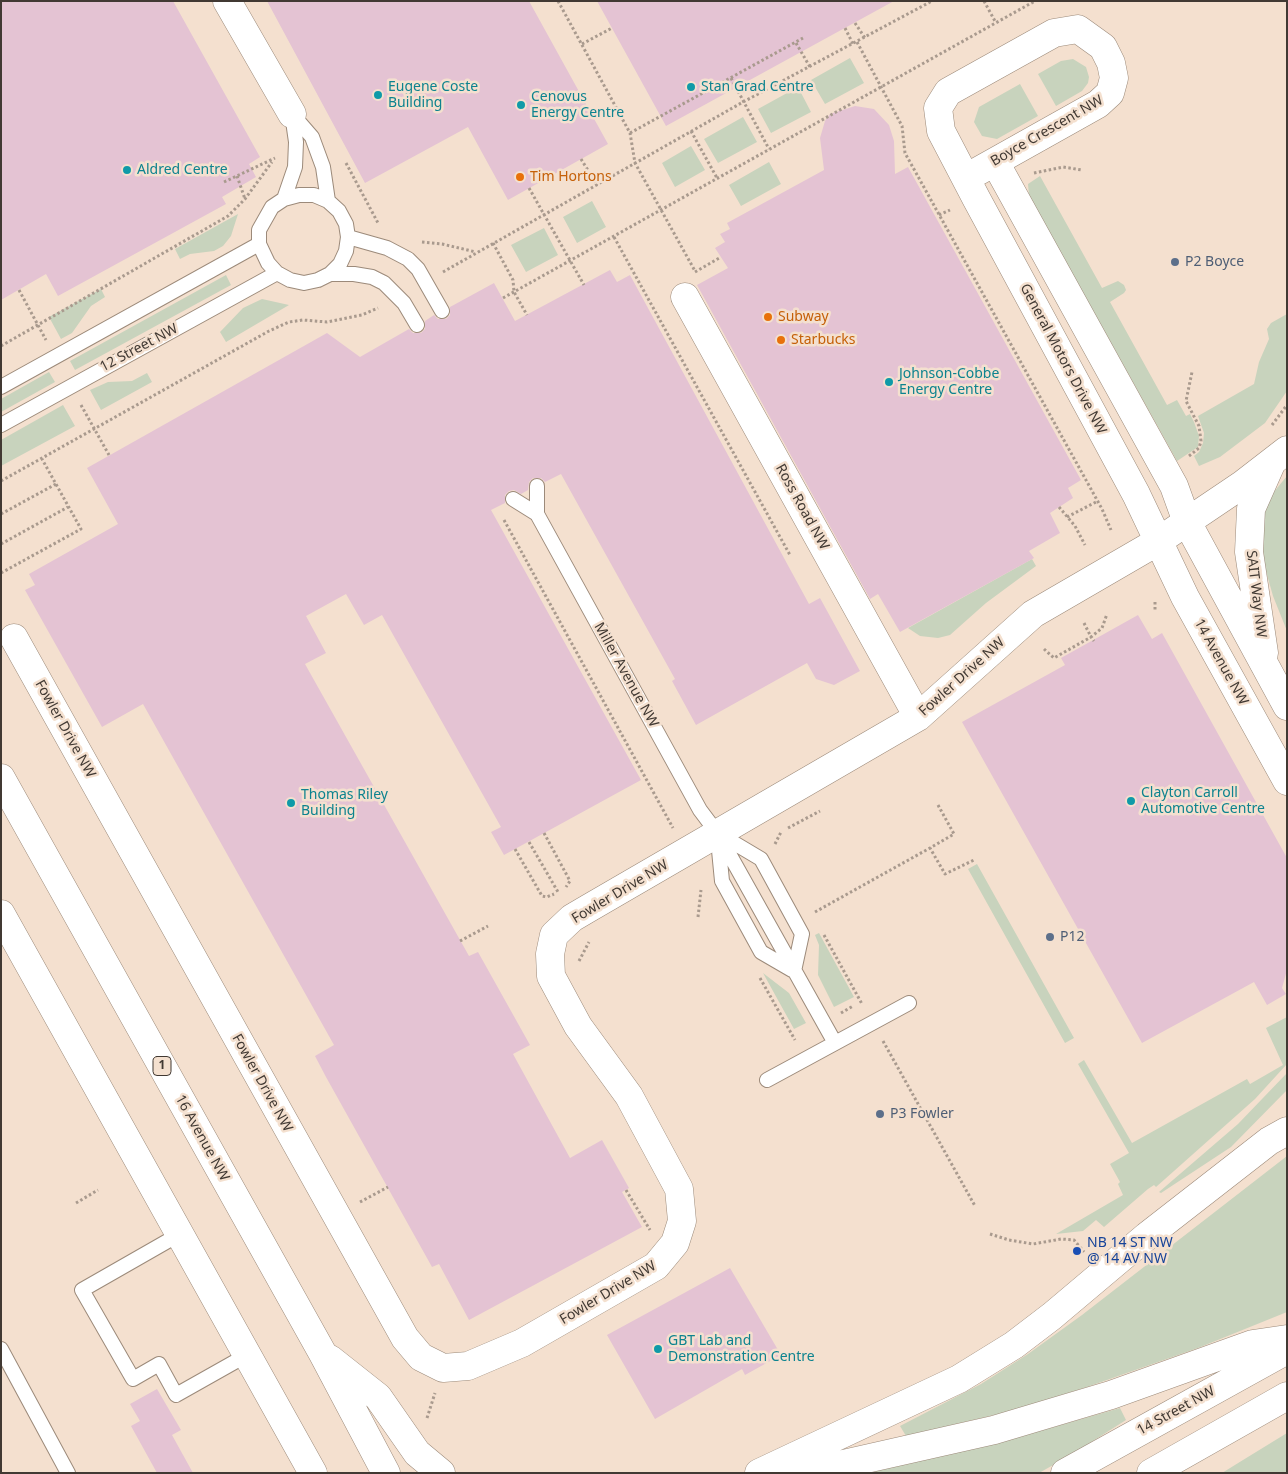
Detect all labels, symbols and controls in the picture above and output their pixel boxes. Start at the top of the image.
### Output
place label: Eugene Coste Building [388,79,478,111]
place label: Stan Grad Centre [701,79,814,95]
marker: Stan Grad Centre [685,81,697,93]
marker: Eugene Coste Building [372,89,384,101]
place label: Cenovus Energy Centre [531,89,624,121]
street label: Boyce Crescent NW [988,92,1106,170]
marker: Cenovus Energy Centre [515,99,527,111]
place label: Aldred Centre [137,162,228,178]
marker: Aldred Centre [121,164,133,176]
place label: Tim Hortons [530,169,612,185]
marker: Tim Hortons [514,171,526,183]
place label: P2 Boyce [1185,254,1244,270]
marker: P2 Boyce [1169,256,1181,268]
street label: General Motors Drive NW [1016,281,1110,437]
place label: Subway [778,309,829,325]
marker: Subway [762,311,774,323]
street label: 12 Street NW [97,320,181,376]
place label: Starbucks [791,332,856,348]
marker: Starbucks [775,334,787,346]
place label: Johnson-Cobbe Energy Centre [899,366,999,398]
marker: Johnson-Cobbe Energy Centre [883,376,895,388]
street label: Ross Road NW [772,461,832,553]
street label: SAIT Way NW [1242,549,1270,639]
street label: 14 Avenue NW [1190,616,1252,708]
street label: Miller Avenue NW [590,620,662,730]
street label: Fowler Drive NW [916,634,1008,720]
street label: Fowler Drive NW [31,677,99,781]
place label: Clayton Carroll Automotive Centre [1141,785,1265,818]
place label: Thomas Riley Building [301,787,388,820]
marker: Clayton Carroll Automotive Centre [1125,795,1137,807]
marker: Thomas Riley Building [285,797,297,809]
street label: Fowler Drive NW [569,857,671,927]
place label: P12 [1060,929,1084,945]
marker: P12 [1044,931,1056,943]
street label: Fowler Drive NW [228,1031,296,1135]
road number: 1 [153,1056,171,1076]
street label: 16 Avenue NW [171,1092,233,1184]
place label: P3 Fowler [890,1106,954,1122]
marker: P3 Fowler [874,1108,886,1120]
place label: NB 14 ST NW @ 14 AV NW [1087,1235,1173,1268]
marker: NB 14 ST NW @ 14 AV NW [1071,1245,1083,1257]
street label: Fowler Drive NW [557,1258,659,1328]
place label: GBT Lab and Demonstration Centre [668,1333,815,1365]
marker: GBT Lab and Demonstration Centre [652,1343,664,1355]
street label: 14 Street NW [1134,1383,1218,1439]

